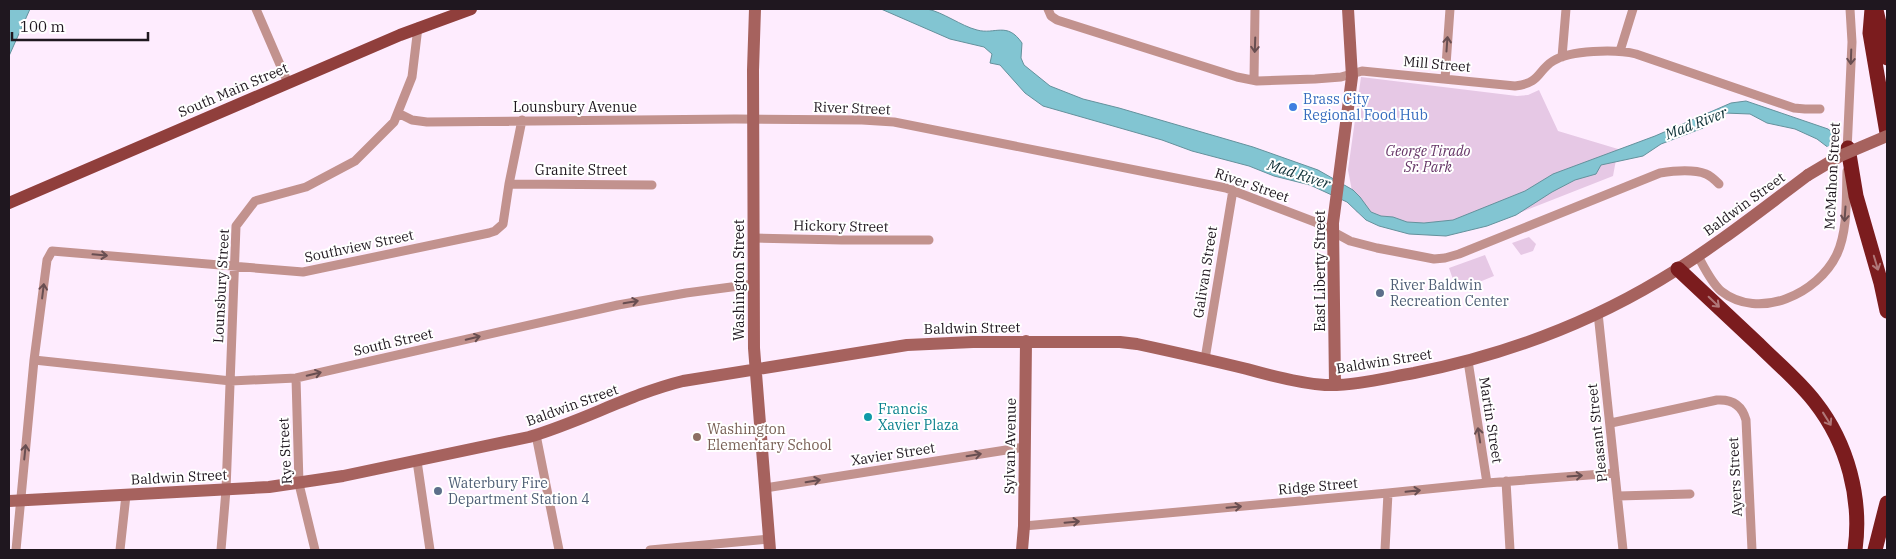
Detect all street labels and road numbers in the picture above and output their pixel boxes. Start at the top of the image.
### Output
street label: Mill Street [1403,52,1472,76]
street label: South Main Street [175,59,291,121]
street label: Lounsbury Avenue [513,98,637,116]
street label: River Street [813,98,891,118]
street label: McMahon Street [1820,122,1844,230]
street label: Granite Street [535,161,627,179]
street label: River Street [1212,164,1292,206]
street label: Baldwin Street [1700,168,1788,240]
street label: East Liberty Street [1311,210,1329,332]
street label: Hickory Street [793,216,889,236]
street label: Washington Street [730,219,748,341]
street label: Galivan Street [1189,225,1221,319]
street label: Southview Street [303,226,415,266]
street label: Lounsbury Street [209,228,233,344]
street label: Baldwin Street [924,318,1020,338]
street label: South Street [351,324,435,360]
street label: Baldwin Street [1335,345,1433,377]
street label: Martin Street [1475,376,1507,464]
street label: Baldwin Street [524,380,620,430]
street label: Pleasant Street [1583,383,1611,483]
street label: Sylvan Avenue [1000,398,1020,494]
street label: Rye Street [274,417,296,485]
street label: Ayers Street [1724,437,1746,517]
street label: Xavier Street [850,438,936,470]
street label: Baldwin Street [130,465,228,489]
street label: Ridge Street [1277,474,1359,498]

